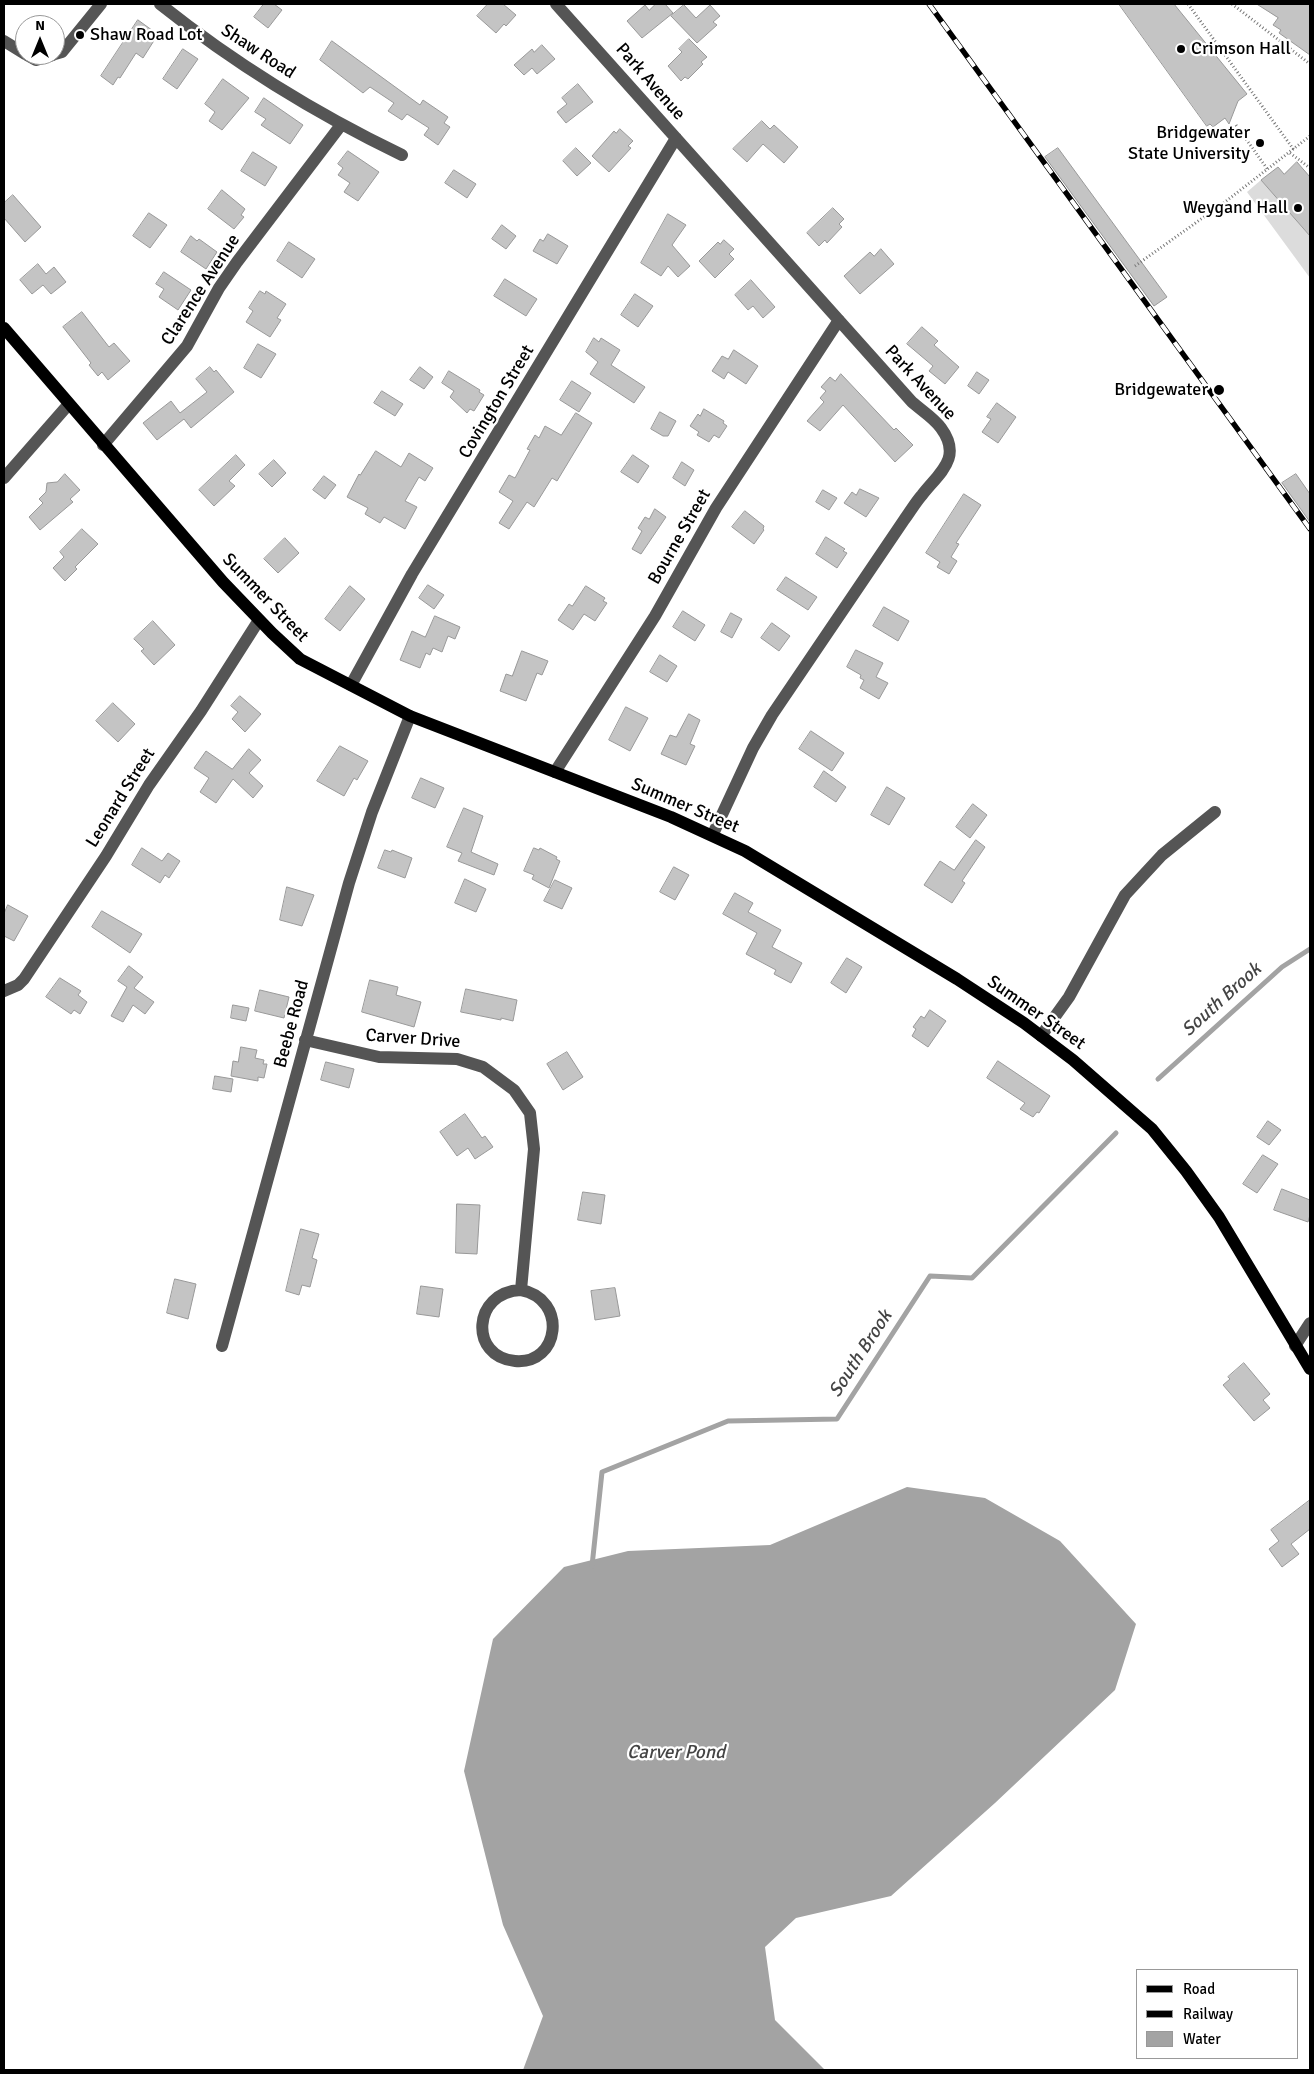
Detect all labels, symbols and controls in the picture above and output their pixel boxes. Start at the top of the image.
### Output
north arrow [15,15,65,65]
text: N [35,17,45,34]
street label: Shaw Road [217,20,299,84]
place label: Shaw Road Lot [90,24,203,46]
marker: Shaw Road Lot [74,29,86,41]
place label: Crimson Hall [1191,38,1291,60]
street label: Park Avenue [611,39,689,125]
marker: Crimson Hall [1175,43,1187,55]
place label: Bridgewater State University [1128,122,1250,164]
marker: Bridgewater State University [1254,137,1266,149]
place label: Weygand Hall [1183,197,1288,219]
marker: Weygand Hall [1292,202,1304,214]
street label: Clarence Avenue [157,230,245,350]
street label: Covington Street [455,341,539,463]
street label: Park Avenue [880,341,960,425]
place label: Bridgewater [1114,379,1208,401]
marker: Bridgewater [1212,383,1226,397]
street label: Bourne Street [644,486,716,588]
street label: Summer Street [217,549,313,647]
street label: Leonard Street [82,744,160,852]
street label: Summer Street [628,774,742,838]
water label: South Brook [1178,958,1266,1042]
street label: Summer Street [983,971,1089,1055]
street label: Beebe Road [270,978,314,1070]
street label: Carver Drive [365,1025,461,1053]
water label: South Brook [824,1306,898,1402]
water label: Carver Pond [627,1742,725,1764]
legend [1136,1969,1299,2059]
text: Road [1183,1980,1215,1998]
text: Railway [1183,2005,1233,2023]
text: Water [1183,2030,1221,2048]

